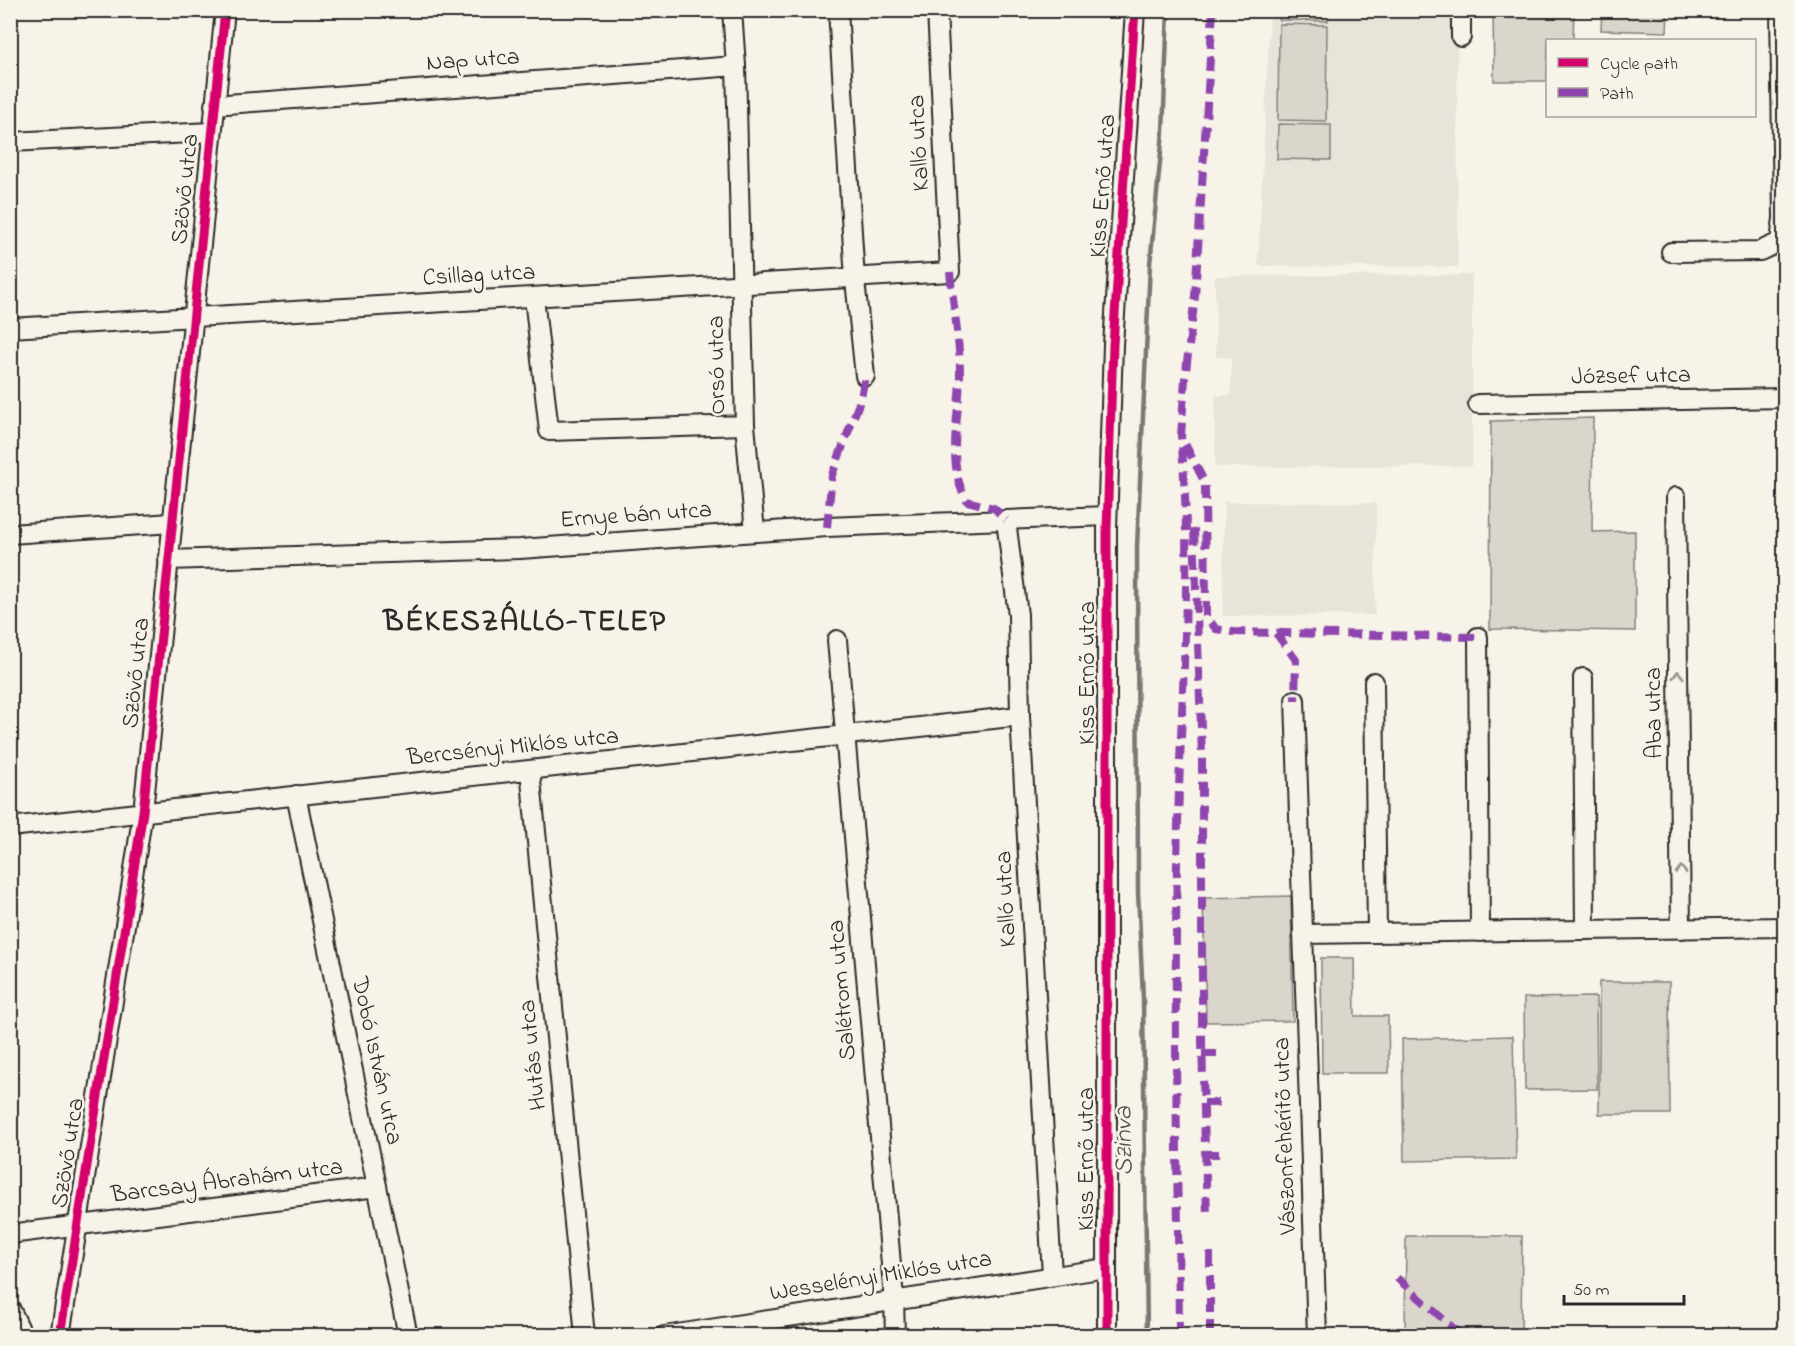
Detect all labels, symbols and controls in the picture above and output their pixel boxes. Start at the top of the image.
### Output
legend [1546,39,1756,117]
street label: Nap utca [425,40,521,82]
text: Cycle path [1600,52,1678,78]
text: Path [1600,82,1634,108]
street label: Kalló utca [900,94,940,192]
street label: Kiss Ernő utca [1082,113,1126,259]
street label: Szövő utca [163,132,209,246]
street label: Csillag utca [422,256,536,296]
street label: Orsó utca [700,315,736,415]
street label: József utca [1571,358,1691,396]
street label: Ernye bán utca [559,493,713,540]
district label: BÉKESZÁLLÓ-TELEP [381,600,667,645]
street label: Kiss Ernő utca [1071,601,1106,745]
street label: Szövő utca [114,616,160,730]
street label: Aba utca [1637,667,1673,759]
one-way arrow [1672,671,1684,680]
street label: Bercsényi Miklós utca [404,719,621,778]
street label: Kalló utca [987,850,1027,948]
one-way arrow [1674,866,1687,875]
street label: Salétrom utca [819,918,867,1062]
street label: Dobó István utca [341,973,411,1148]
street label: Hutás utca [511,998,557,1112]
street label: Vászonfehérítő utca [1265,1037,1307,1236]
street label: Kiss Ernő utca [1070,1087,1105,1231]
street label: Szövő utca [43,1095,95,1211]
water label: Szinva [1105,1105,1145,1176]
street label: Barcsay Ábrahám utca [108,1150,345,1215]
street label: Wesselényi Miklós utca [768,1242,995,1313]
scale bar [1564,1268,1684,1306]
text: 50 m [1573,1278,1610,1304]

